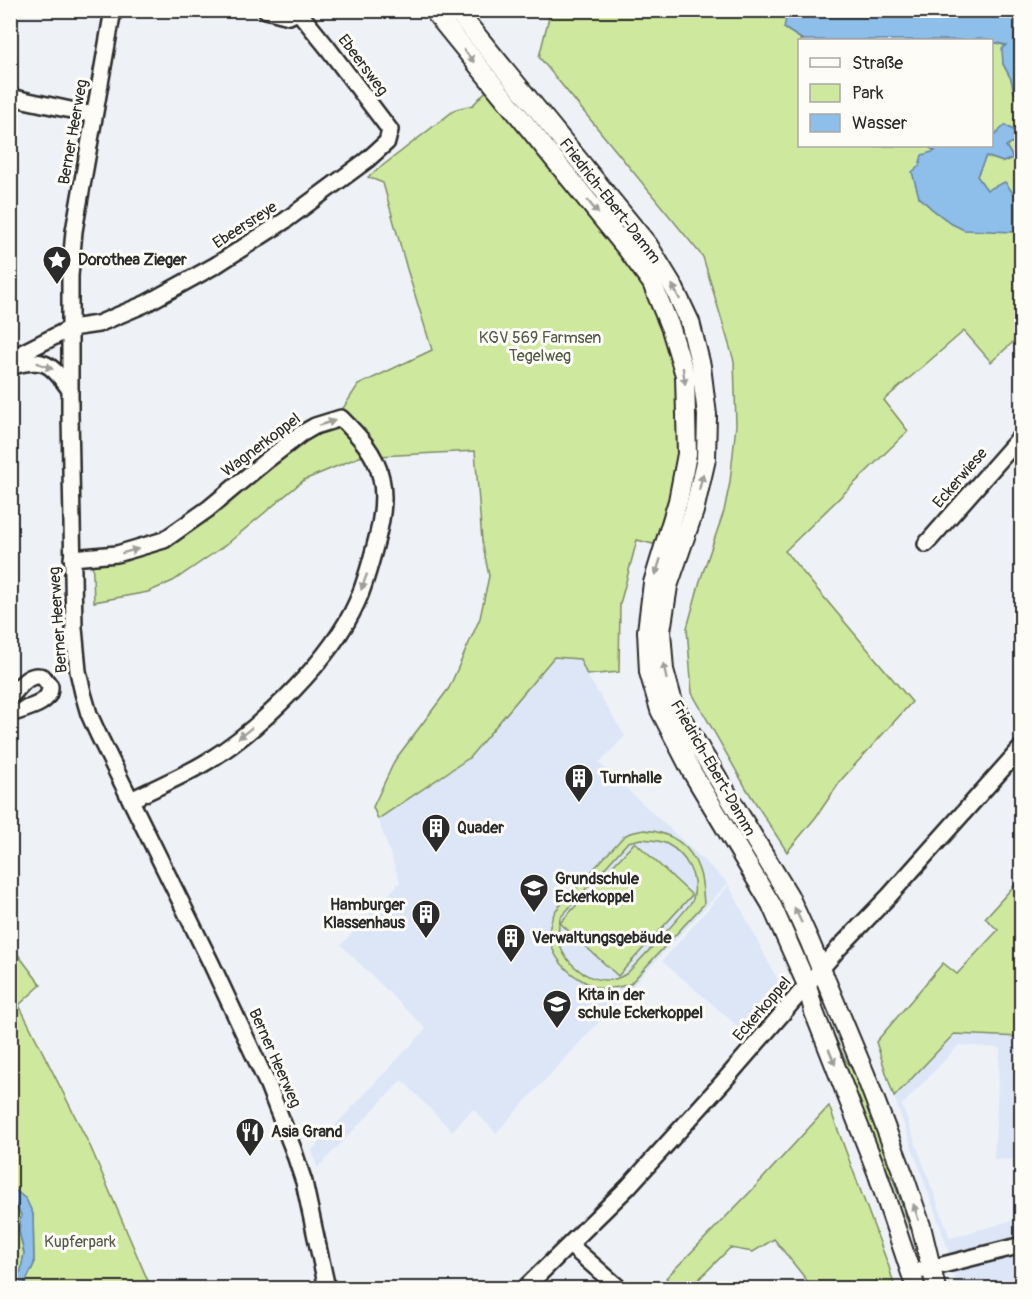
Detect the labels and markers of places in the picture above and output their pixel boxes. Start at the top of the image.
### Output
place icon: Dorothea Zieger [41,244,73,286]
place label: Dorothea Zieger [78,250,187,270]
building icon: Turnhalle [563,762,595,804]
place label: Turnhalle [599,768,663,788]
building icon: Quader [420,812,452,854]
place label: Quader [457,818,504,838]
place label: Grundschule Eckerkoppel [555,869,640,907]
school or university icon: Grundschule Eckerkoppel [518,872,550,914]
place label: Hamburger Klassenhaus [323,895,406,933]
building icon: Hamburger Klassenhaus [410,898,442,940]
building icon: Verwaltungsgebäude [495,922,527,964]
place label: Verwaltungsgebäude [532,928,672,948]
place label: Kita in der schule Eckerkoppel [578,985,703,1023]
school or university icon: Kita in der schule Eckerkoppel [541,988,573,1030]
restaurant icon: Asia Grand [234,1116,266,1158]
place label: Asia Grand [271,1122,343,1142]

